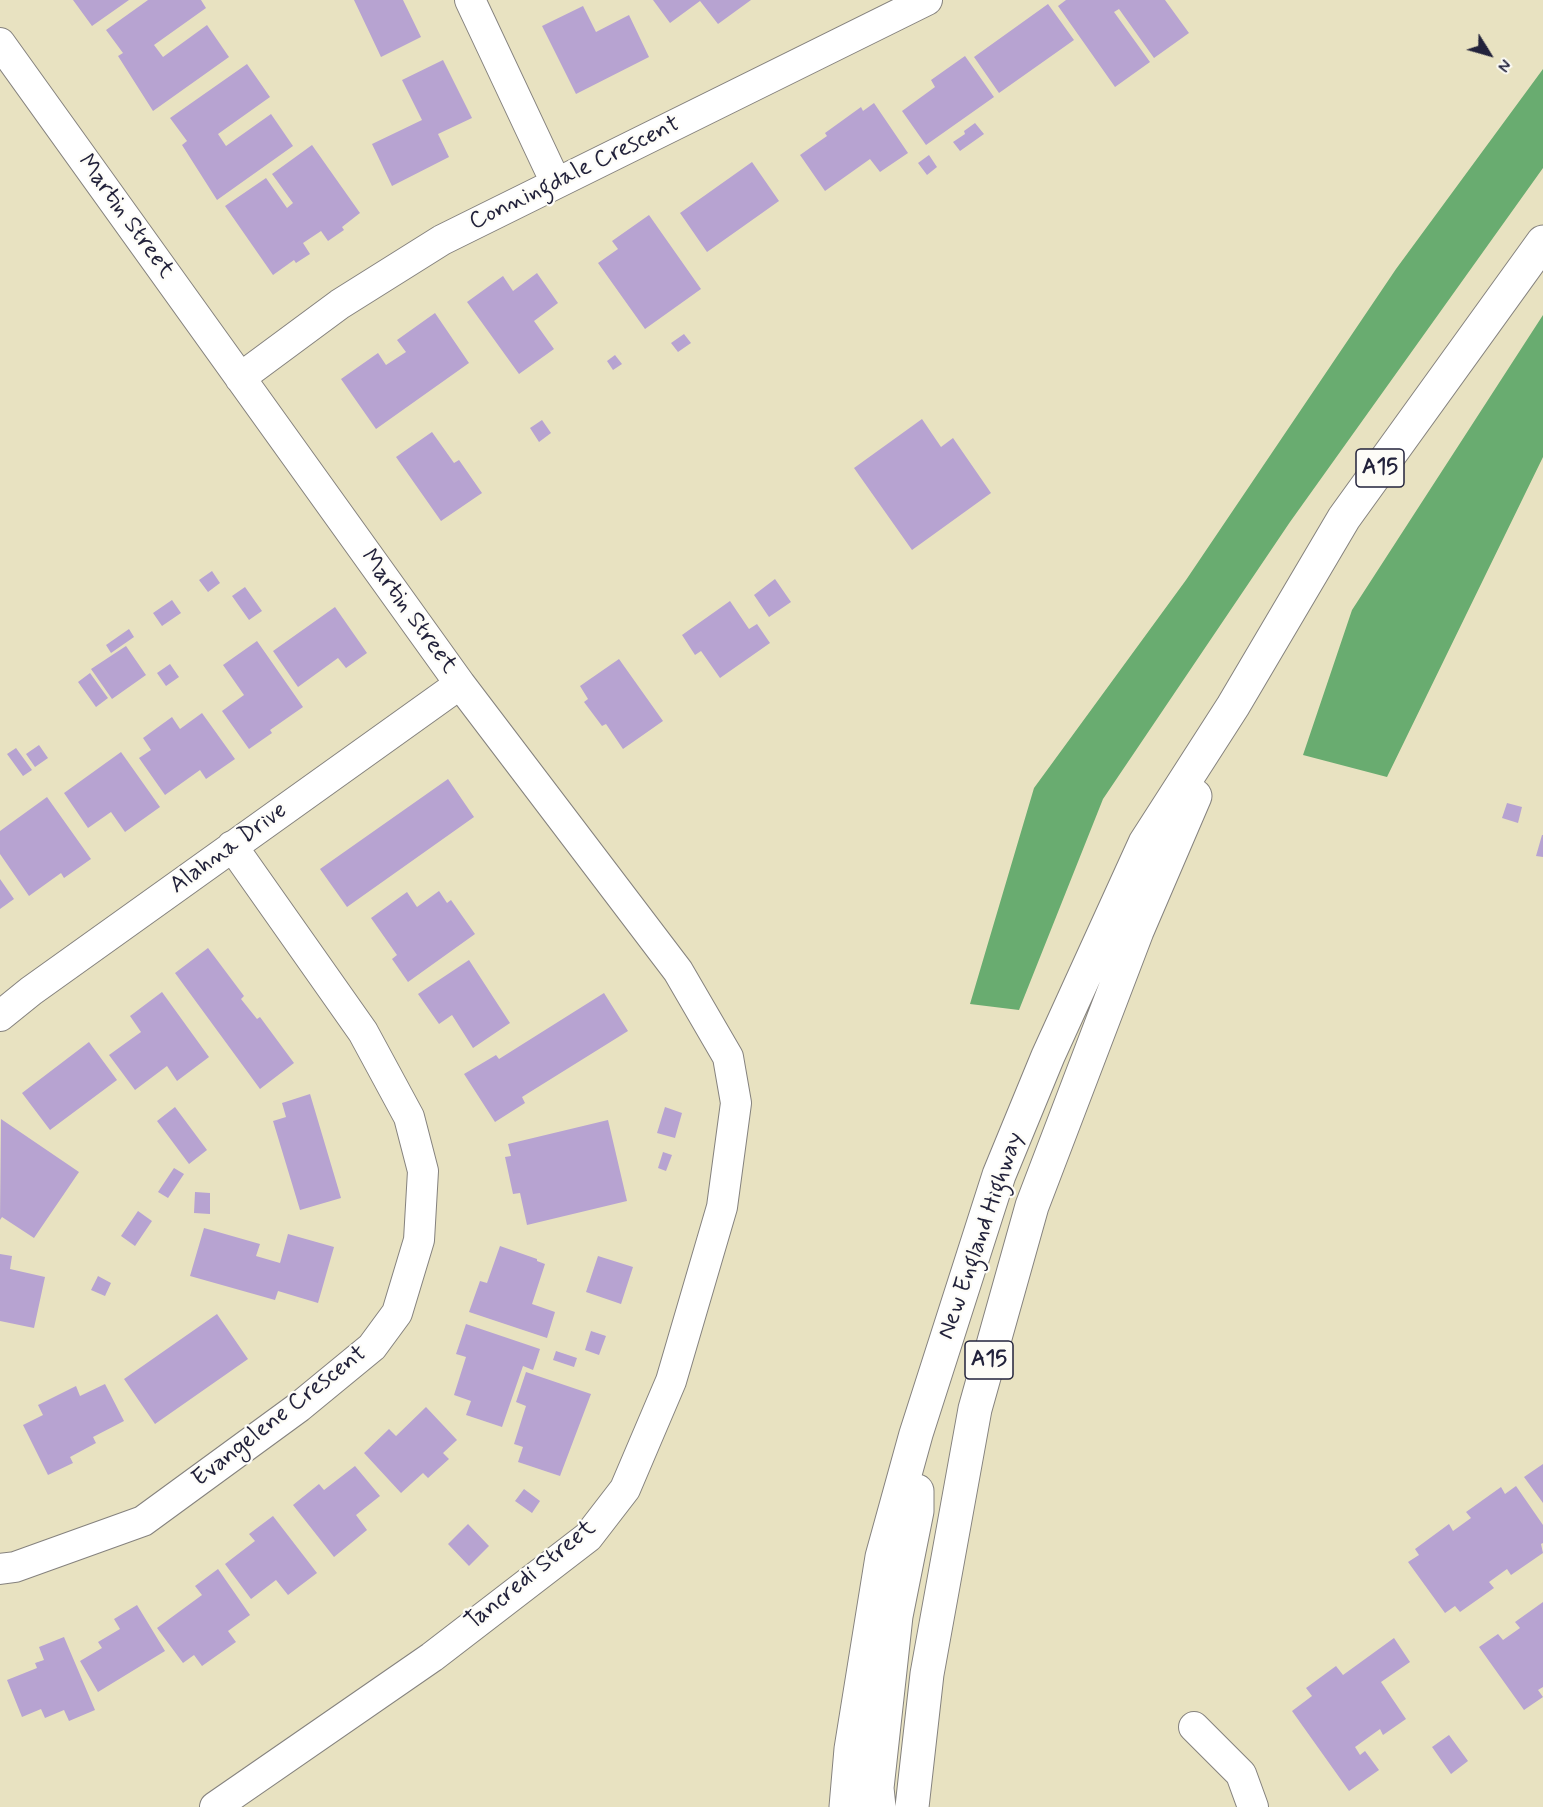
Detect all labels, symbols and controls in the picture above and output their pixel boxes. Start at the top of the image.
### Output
north arrow [1459,24,1519,84]
text: N [1492,55,1515,76]
street label: Conningdale Crescent [465,110,685,238]
street label: Martin Street [70,149,180,285]
road number: A15 [1356,449,1404,487]
street label: Martin Street [353,544,463,680]
street label: Alahna Drive [165,797,293,901]
street label: New England Highway [933,1129,1031,1343]
street label: Evangelene Crescent [187,1340,373,1494]
road number: A15 [965,1341,1013,1379]
street label: Tancredi Street [460,1515,602,1637]

